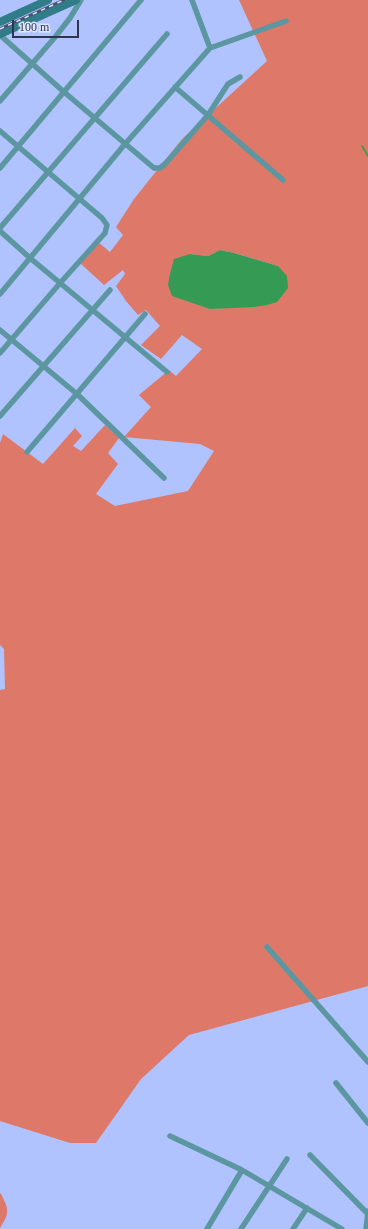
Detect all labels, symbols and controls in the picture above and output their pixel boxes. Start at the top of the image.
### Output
scale bar [14,12,81,38]
text: 100 m [19,20,49,34]

